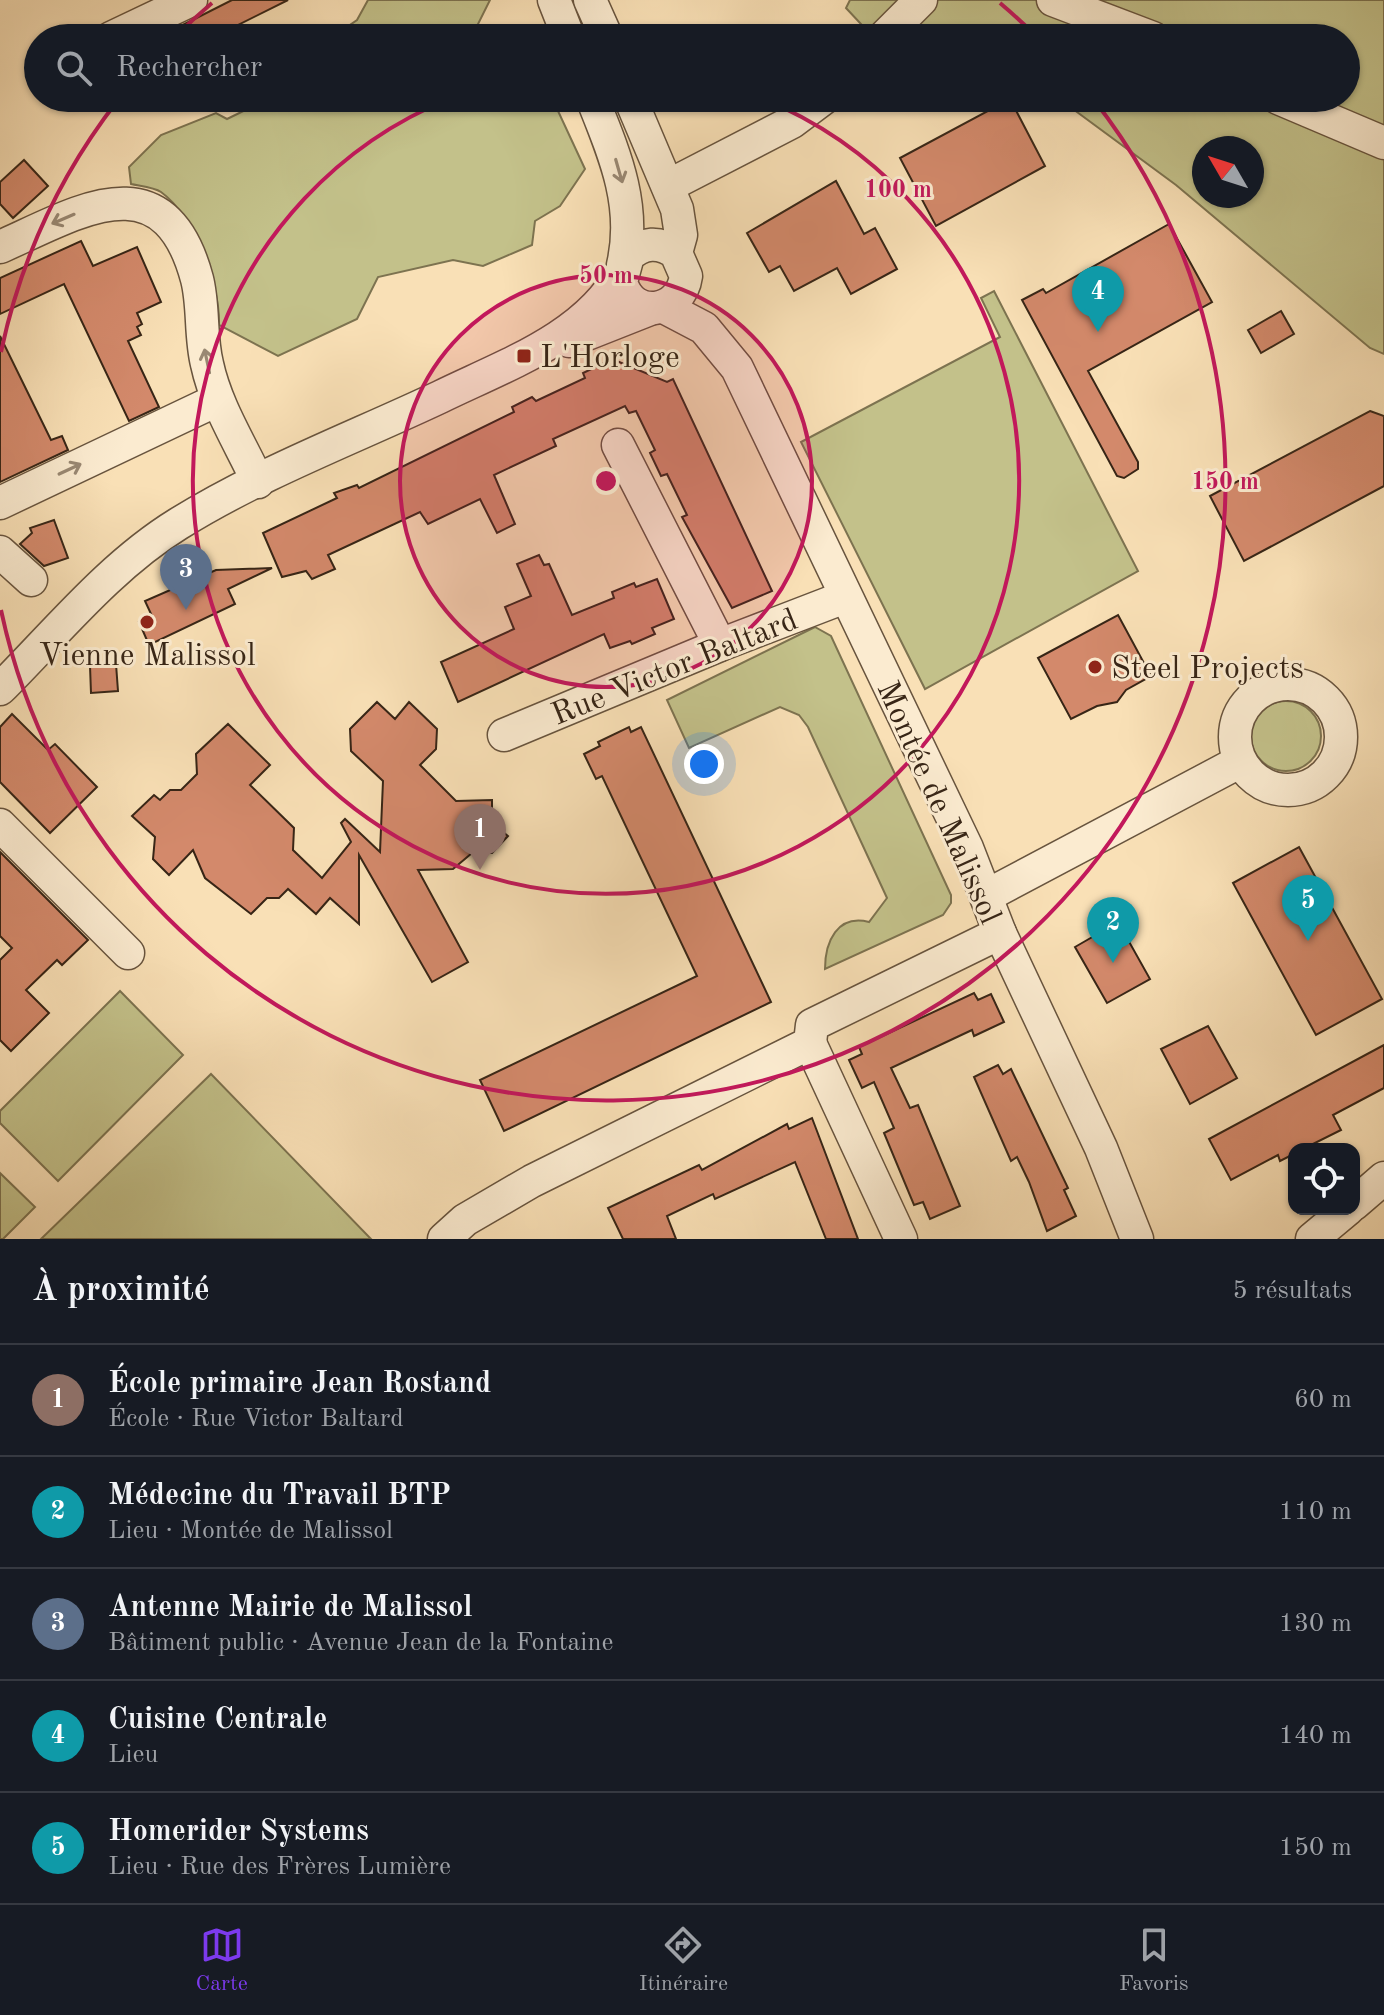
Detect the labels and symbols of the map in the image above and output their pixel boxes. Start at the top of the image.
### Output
north arrow [1192,136,1264,208]
one-way arrow [612,158,627,184]
text: 100 m [864,179,932,203]
one-way arrow [51,213,76,228]
text: 50 m [579,264,633,289]
pin: 4 [1072,266,1124,332]
place label: L'Horloge [540,343,680,375]
marker: L'Horloge [515,347,533,365]
one-way arrow [199,349,214,375]
one-way arrow [58,461,82,476]
centre of rings [592,467,620,495]
text: 150 m [1191,470,1259,495]
pin: 3 [160,544,212,610]
street label: Rue Victor Baltard [548,605,803,733]
marker: Vienne Malissol [138,613,156,631]
place label: Vienne Malissol [38,641,256,673]
place label: Steel Projects [1111,654,1304,686]
marker: Steel Projects [1086,658,1104,676]
street label: Montée de Malissol [869,677,1005,929]
your location [684,744,724,784]
pin: 1 [454,804,506,870]
pin: 5 [1282,875,1334,941]
pin: 2 [1087,897,1139,963]

